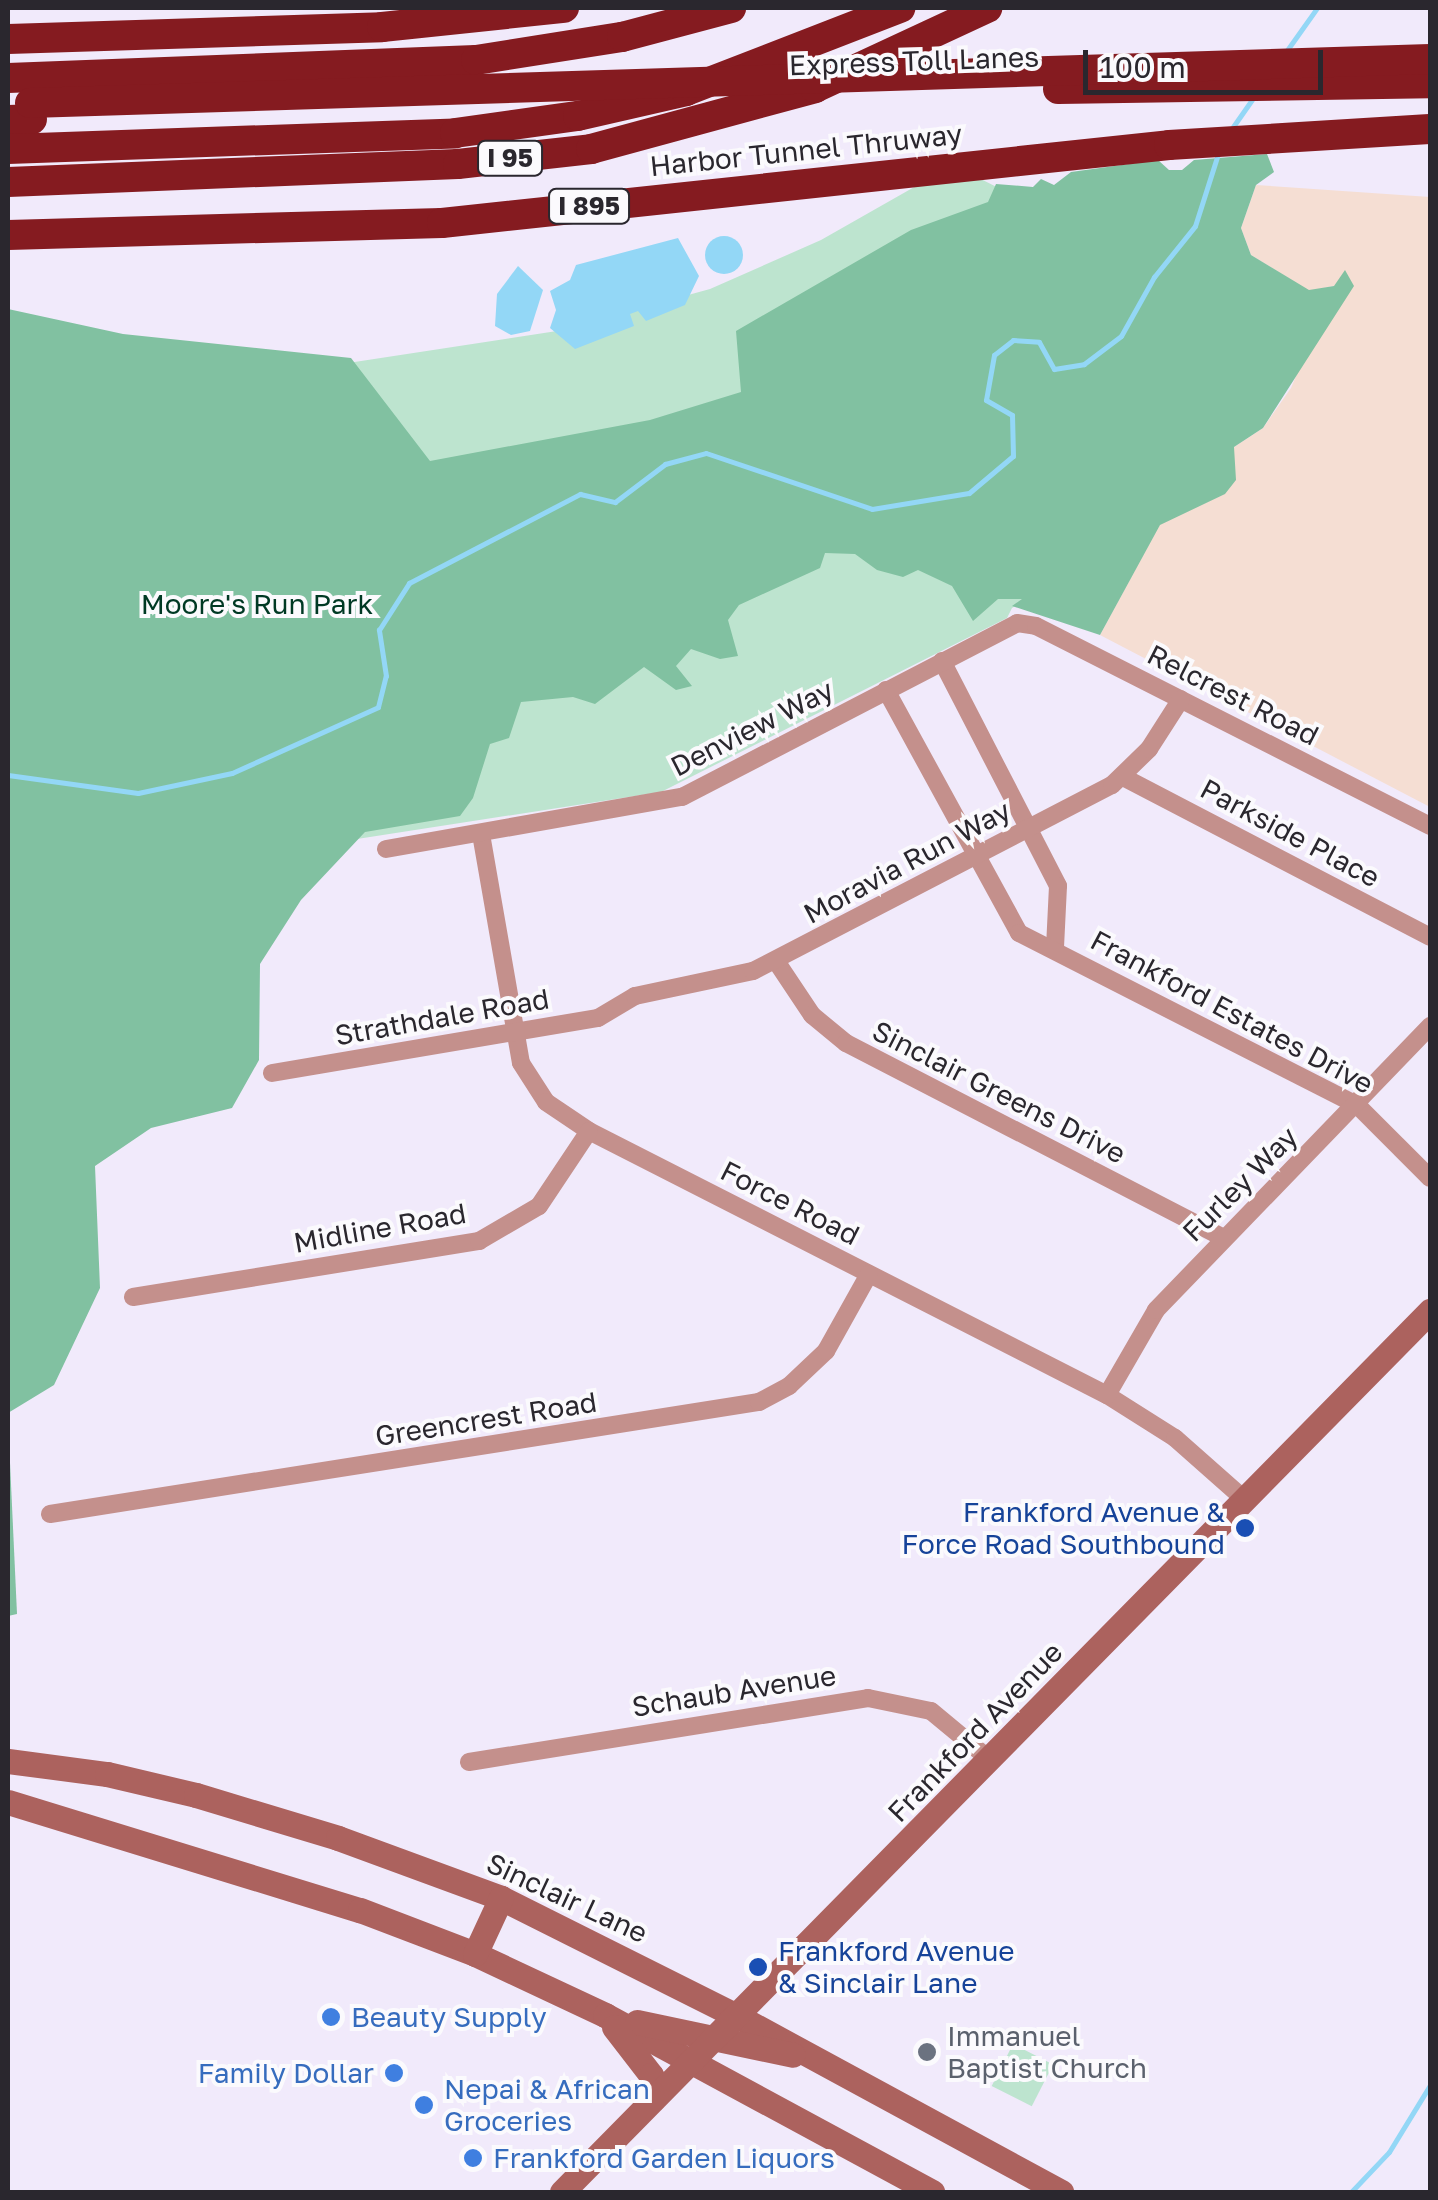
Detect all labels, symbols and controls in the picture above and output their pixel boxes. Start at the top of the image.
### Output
scale bar [1088,30,1328,92]
street label: Express Toll Lanes [788,40,1040,82]
text: 100 m [1100,49,1186,85]
street label: Harbor Tunnel Thruway [648,117,964,183]
road number: I 95 [475,138,545,178]
road number: I 895 [546,186,632,226]
park label: Moore's Run Park [141,587,373,621]
street label: Relcrest Road [1142,637,1324,753]
street label: Denview Way [665,673,839,783]
street label: Parkside Place [1195,772,1385,894]
street label: Moravia Run Way [798,793,1016,931]
street label: Frankford Estates Drive [1085,923,1379,1101]
street label: Strathdale Road [332,982,552,1052]
street label: Sinclair Greens Drive [867,1014,1131,1170]
street label: Furley Way [1176,1120,1304,1248]
street label: Force Road [715,1154,865,1252]
street label: Midline Road [291,1196,469,1260]
street label: Greencrest Road [373,1385,599,1453]
place label: Frankford Avenue & Force Road Southbound [902,1495,1225,1561]
marker: Frankford Avenue & Force Road Southbound [1234,1517,1256,1539]
street label: Frankford Avenue [881,1635,1069,1829]
street label: Schaub Avenue [630,1658,838,1724]
street label: Sinclair Lane [481,1846,653,1950]
place label: Frankford Avenue & Sinclair Lane [778,1934,1015,2000]
marker: Frankford Avenue & Sinclair Lane [747,1956,769,1978]
place label: Beauty Supply [351,2000,547,2034]
marker: Beauty Supply [320,2006,342,2028]
place label: Immanuel Baptist Church [947,2019,1147,2085]
marker: Immanuel Baptist Church [916,2041,938,2063]
place label: Family Dollar [198,2056,374,2090]
marker: Family Dollar [383,2062,405,2084]
place label: Nepai & African Groceries [444,2072,650,2138]
marker: Nepai & African Groceries [413,2094,435,2116]
place label: Frankford Garden Liquors [493,2141,835,2175]
marker: Frankford Garden Liquors [462,2147,484,2169]

